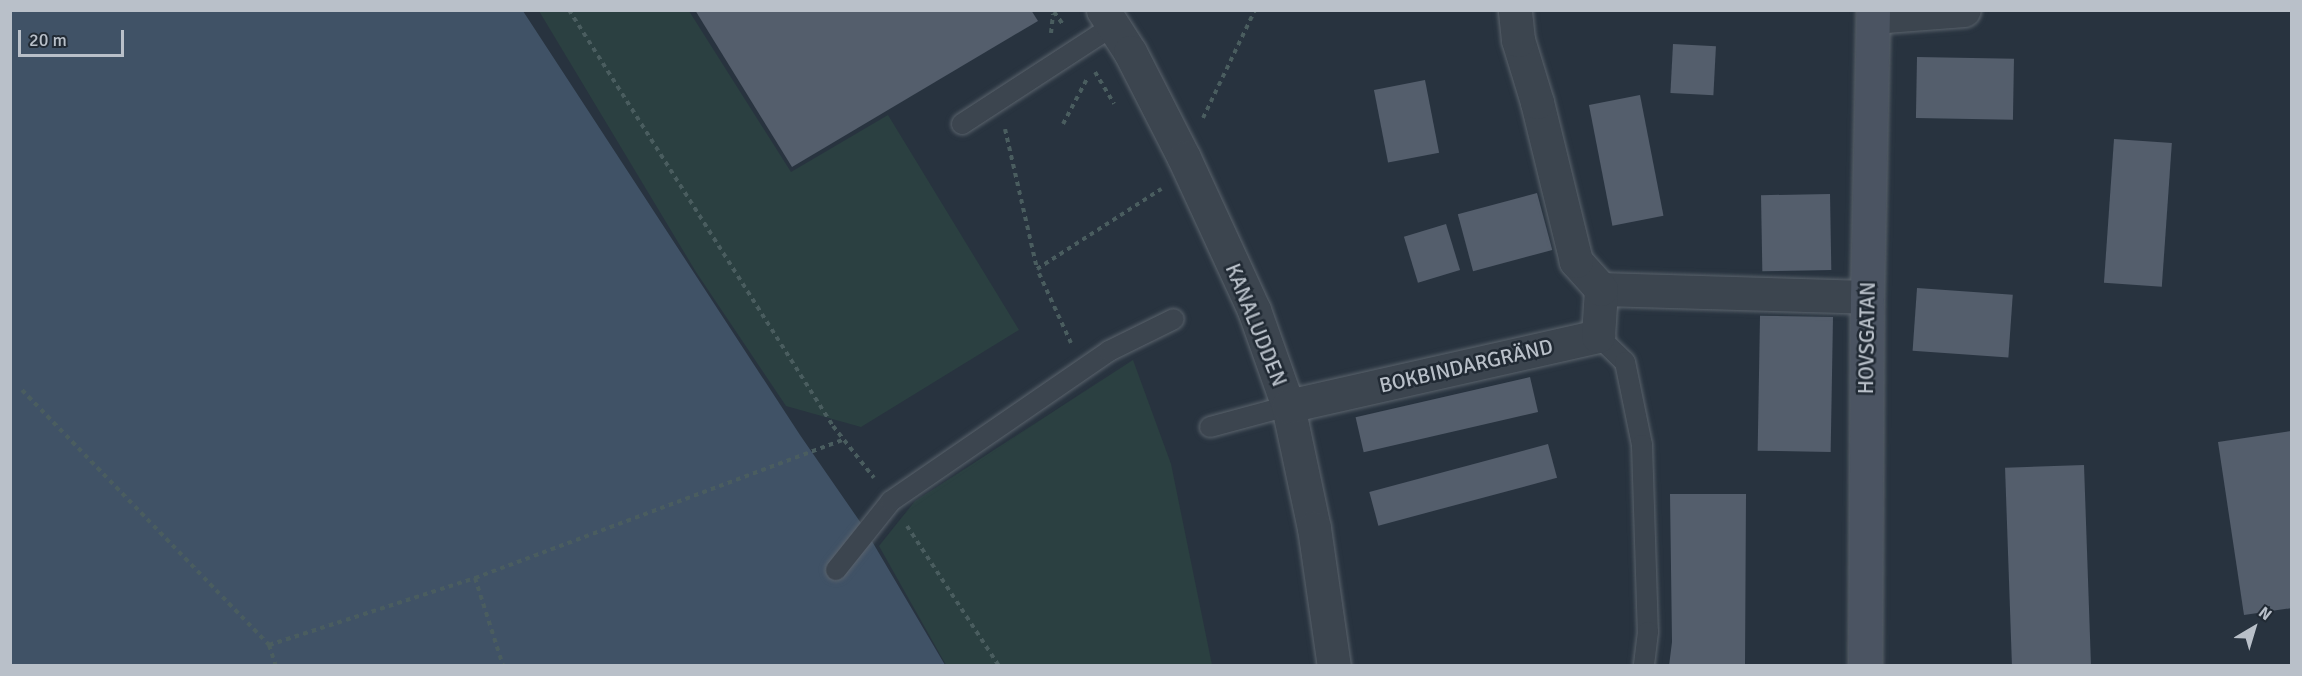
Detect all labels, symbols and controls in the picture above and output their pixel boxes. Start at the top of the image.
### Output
scale bar [21,18,128,56]
text: 20 m [29,29,67,51]
street label: KANALUDDEN [1220,260,1292,390]
street label: HOVSGATAN [1853,281,1881,395]
street label: BOKBINDARGRÄND [1377,334,1555,398]
north arrow [2224,598,2284,658]
text: N [2255,603,2276,625]

